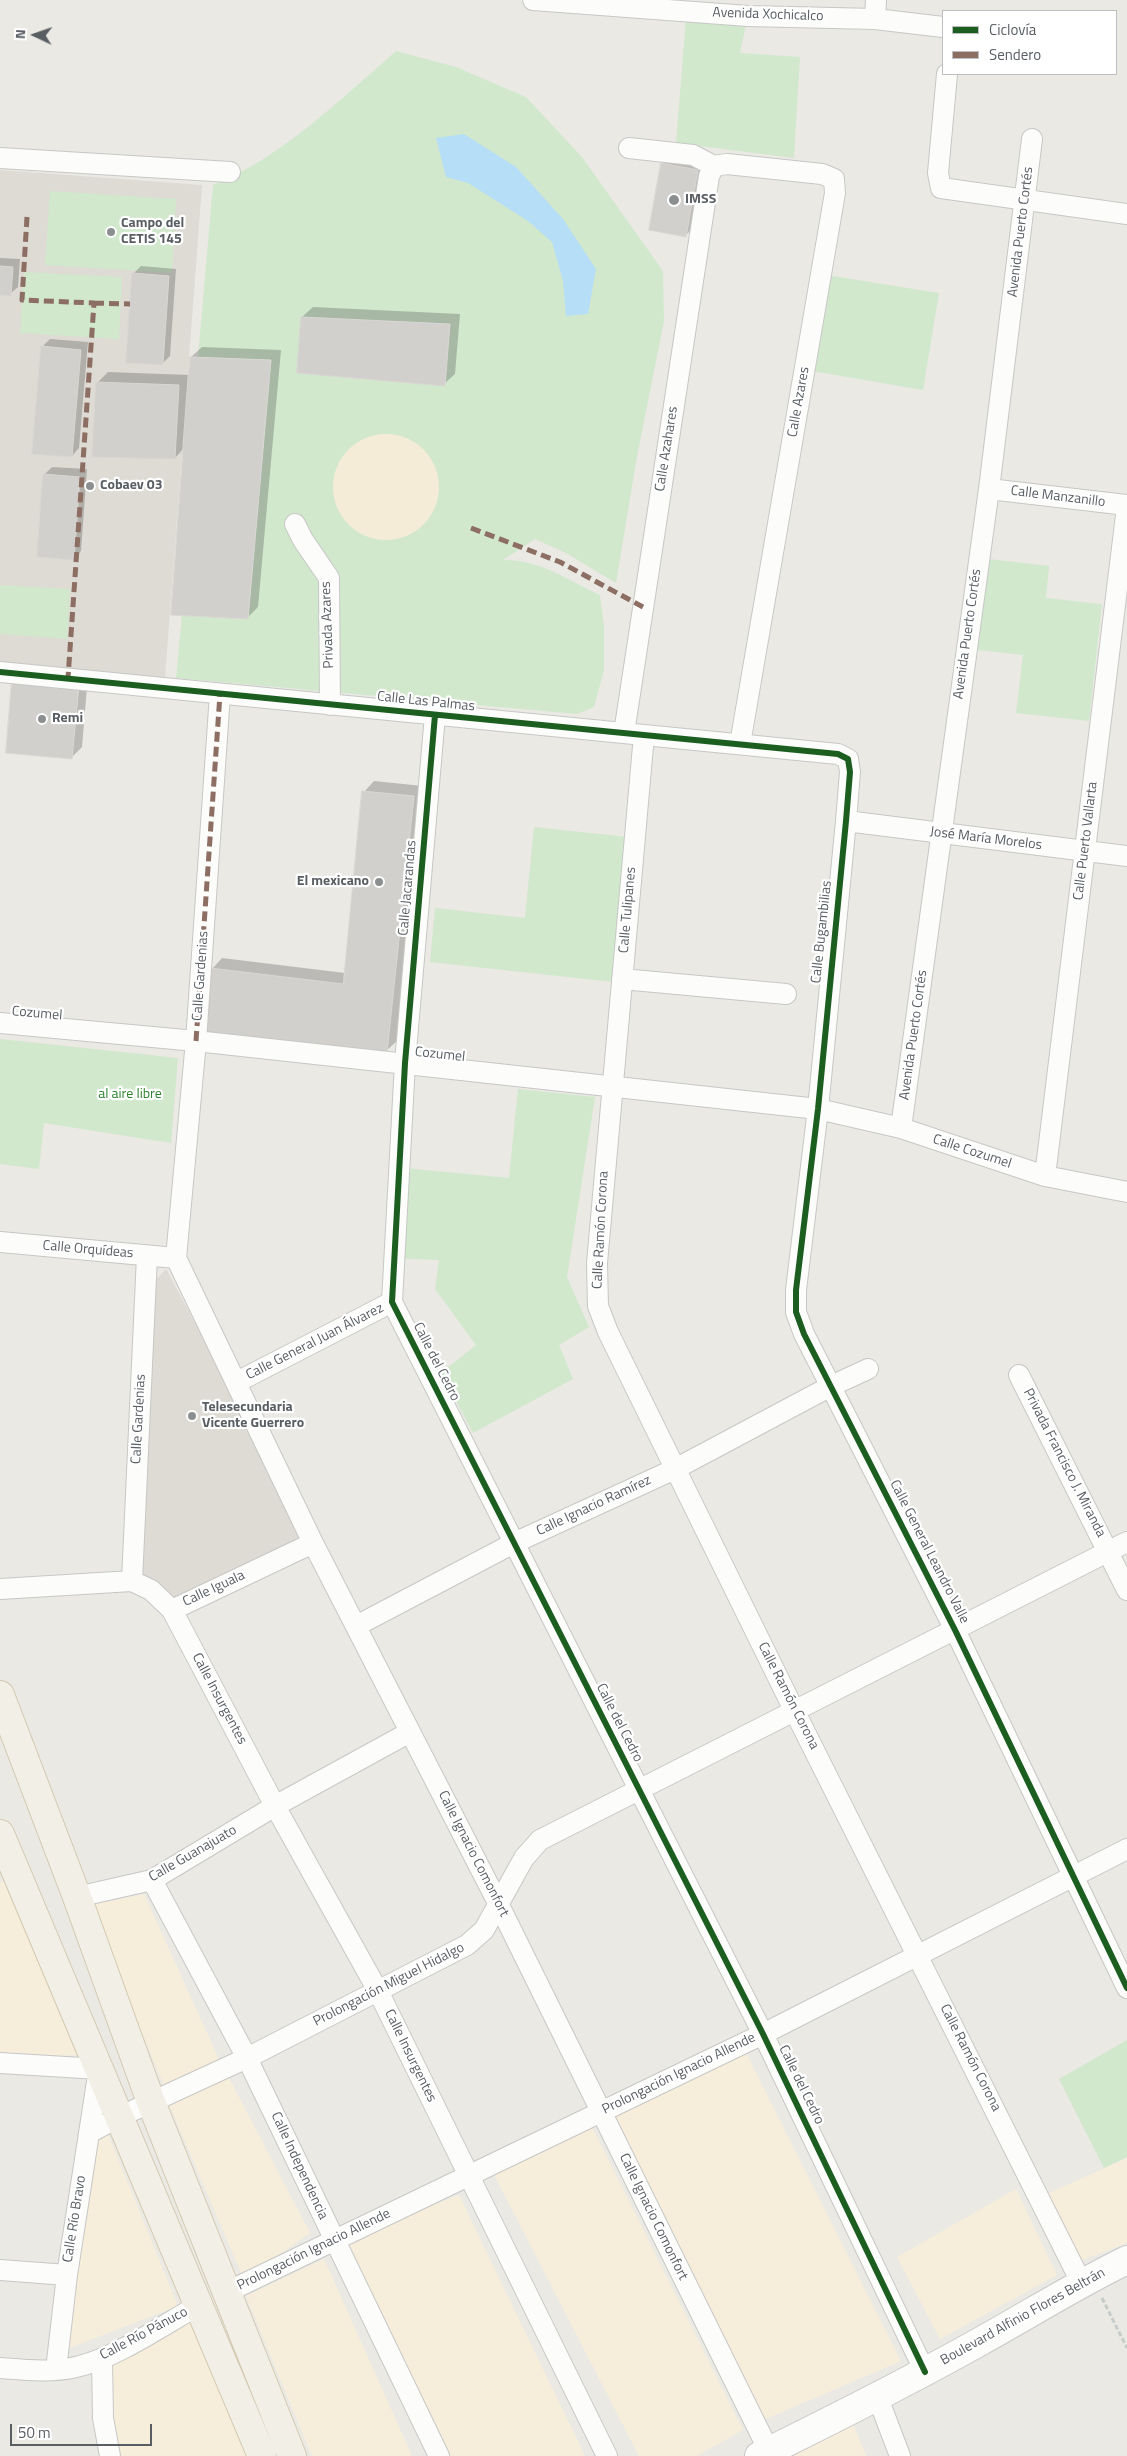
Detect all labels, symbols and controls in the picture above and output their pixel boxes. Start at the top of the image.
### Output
street label: Avenida Xochicalco [712,5,824,25]
north arrow [10,10,60,60]
legend [942,10,1117,75]
text: Ciclovía [989,18,1036,41]
text: N [9,29,30,40]
text: Sendero [989,43,1041,66]
street label: Avenida Puerto Cortés [1005,166,1037,298]
place label: IMSS [685,192,716,208]
marker: IMSS [667,193,681,207]
place label: Campo del CETIS 145 [121,216,184,248]
marker: Campo del CETIS 145 [105,226,117,238]
street label: Calle Azares [785,365,813,439]
street label: Calle Azahares [652,405,682,493]
place label: Cobaev 03 [100,478,162,494]
marker: Cobaev 03 [84,480,96,492]
street label: Calle Manzanillo [1010,483,1106,511]
street label: Avenida Puerto Cortés [951,568,985,700]
street label: Privada Azares [318,581,338,669]
street label: Calle Las Palmas [376,689,476,715]
place label: Remi [52,711,83,727]
marker: Remi [36,713,48,725]
street label: Calle Puerto Vallarta [1070,781,1102,901]
street label: José María Morelos [929,824,1043,854]
street label: Calle Jacarandas [395,840,421,936]
street label: Calle Tulipanes [616,866,640,954]
place label: El mexicano [297,874,369,890]
marker: El mexicano [373,876,385,888]
street label: Calle Bugambilias [808,880,836,984]
street label: Calle Gardenias [189,930,213,1022]
street label: Avenida Puerto Cortés [897,969,931,1101]
street label: Cozumel [11,1003,63,1025]
street label: Cozumel [414,1044,466,1066]
park label: al aire libre [98,1087,162,1103]
street label: Calle Cozumel [930,1131,1014,1173]
street label: Calle Ramón Corona [590,1171,612,1289]
street label: Calle Orquídeas [42,1238,134,1262]
street label: Calle General Juan Álvarez [243,1300,387,1384]
street label: Calle del Cedro [409,1320,463,1404]
street label: Calle Gardenias [128,1374,150,1464]
street label: Privada Francisco J. Miranda [1019,1386,1109,1540]
place label: Telesecundaria Vicente Guerrero [202,1400,304,1432]
marker: Telesecundaria Vicente Guerrero [186,1410,198,1422]
street label: Calle Ignacio Ramírez [534,1472,654,1540]
street label: Calle General Leandro Valle [885,1477,973,1627]
street label: Calle Iguala [180,1567,248,1611]
street label: Calle Ramón Corona [754,1640,822,1752]
street label: Calle Insurgentes [188,1650,250,1748]
street label: Calle del Cedro [592,1681,646,1765]
street label: Calle Ignacio Comonfort [434,1788,512,1920]
street label: Calle Guanajuato [146,1822,240,1886]
street label: Prolongación Miguel Hidalgo [311,1939,467,2031]
street label: Calle Ramón Corona [936,2002,1004,2114]
street label: Calle Insurgentes [380,2007,440,2105]
street label: Prolongación Ignacio Allende [600,2030,758,2118]
street label: Calle del Cedro [775,2043,827,2127]
street label: Calle Independencia [267,2110,331,2222]
street label: Calle Ignacio Comonfort [615,2151,691,2283]
street label: Calle Río Bravo [60,2174,90,2264]
street label: Prolongación Ignacio Allende [235,2206,393,2294]
street label: Boulevard Alfinio Flores Beltrán [938,2265,1108,2369]
street label: Calle Río Pánuco [97,2304,191,2364]
scale bar [12,2414,155,2446]
text: 50 m [18,2421,51,2444]

